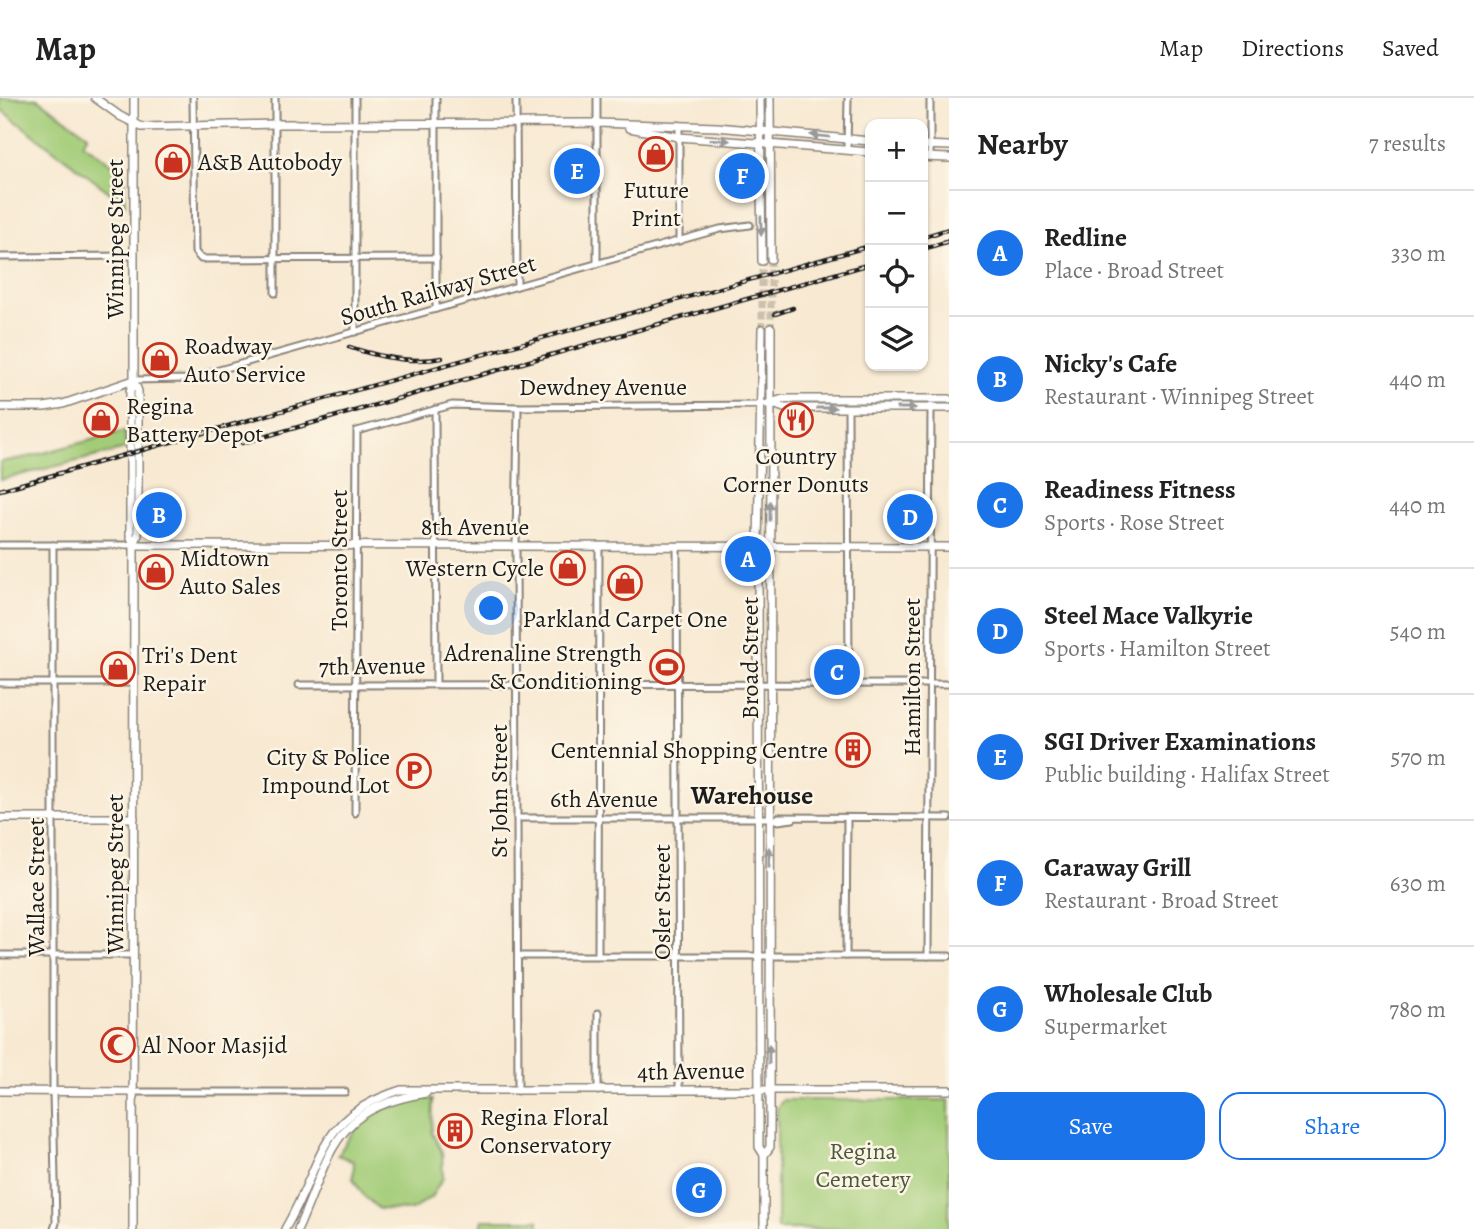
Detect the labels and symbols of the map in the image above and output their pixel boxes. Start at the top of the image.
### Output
one-way arrow [809,131,831,142]
shop icon: Future Print [637,135,675,173]
one-way arrow [709,135,731,146]
shop icon: A&B Autobody [154,143,192,181]
pin: E [554,145,600,197]
place label: A&B Autobody [197,146,342,178]
pin: F [719,150,765,202]
street label: Winnipeg Street [99,159,131,320]
place label: Future Print [623,174,689,234]
one-way arrow [756,216,767,238]
street label: South Railway Street [336,247,540,333]
place label: Roadway Auto Service [183,330,306,390]
shop icon: Roadway Auto Service [141,341,179,379]
street label: Dewdney Avenue [519,371,687,403]
place label: Regina Battery Depot [126,390,263,450]
shop icon: Regina Battery Depot [82,401,120,439]
restaurant icon: Country Corner Donuts [777,401,815,439]
one-way arrow [815,402,837,414]
one-way arrow [896,402,918,414]
place label: Country Corner Donuts [723,440,869,500]
pin: B [136,489,182,541]
street label: Toronto Street [323,489,355,631]
pin: D [887,491,933,543]
one-way arrow [764,500,776,522]
street label: 8th Avenue [421,511,529,543]
pin: A [725,533,771,585]
place label: Midtown Auto Sales [179,542,281,602]
shop icon: Western Cycle [549,549,587,587]
place label: Western Cycle [404,552,544,584]
shop icon: Midtown Auto Sales [137,553,175,591]
shop icon: Parkland Carpet One [606,564,644,602]
your location [474,591,508,625]
street label: Broad Street [734,597,766,719]
street label: Hamilton Street [896,598,928,756]
place label: Parkland Carpet One [523,603,727,635]
place label: Adrenaline Strength & Conditioning [443,637,642,697]
place label: Tri's Dent Repair [142,639,238,699]
pin: C [814,646,860,698]
sports icon: Adrenaline Strength & Conditioning [648,648,686,686]
street label: 7th Avenue [318,649,426,683]
shop icon: Tri's Dent Repair [99,650,137,688]
street label: St John Street [483,724,515,858]
building icon: Centennial Shopping Centre [834,731,872,769]
place label: Centennial Shopping Centre [551,734,828,766]
place label: City & Police Impound Lot [261,741,390,801]
parking icon: City & Police Impound Lot [395,752,433,790]
district label: Warehouse [690,778,813,813]
street label: 6th Avenue [550,783,658,815]
street label: Winnipeg Street [99,794,131,955]
street label: Wallace Street [20,817,52,957]
street label: Osler Street [646,844,678,960]
one-way arrow [763,846,775,868]
mosque icon: Al Noor Masjid [99,1026,137,1064]
place label: Al Noor Masjid [141,1029,287,1061]
one-way arrow [763,1042,775,1064]
street label: 4th Avenue [637,1054,745,1088]
place label: Regina Floral Conservatory [480,1101,612,1161]
building icon: Regina Floral Conservatory [436,1112,474,1150]
park label: Regina Cemetery [816,1135,911,1195]
pin: G [676,1164,722,1216]

